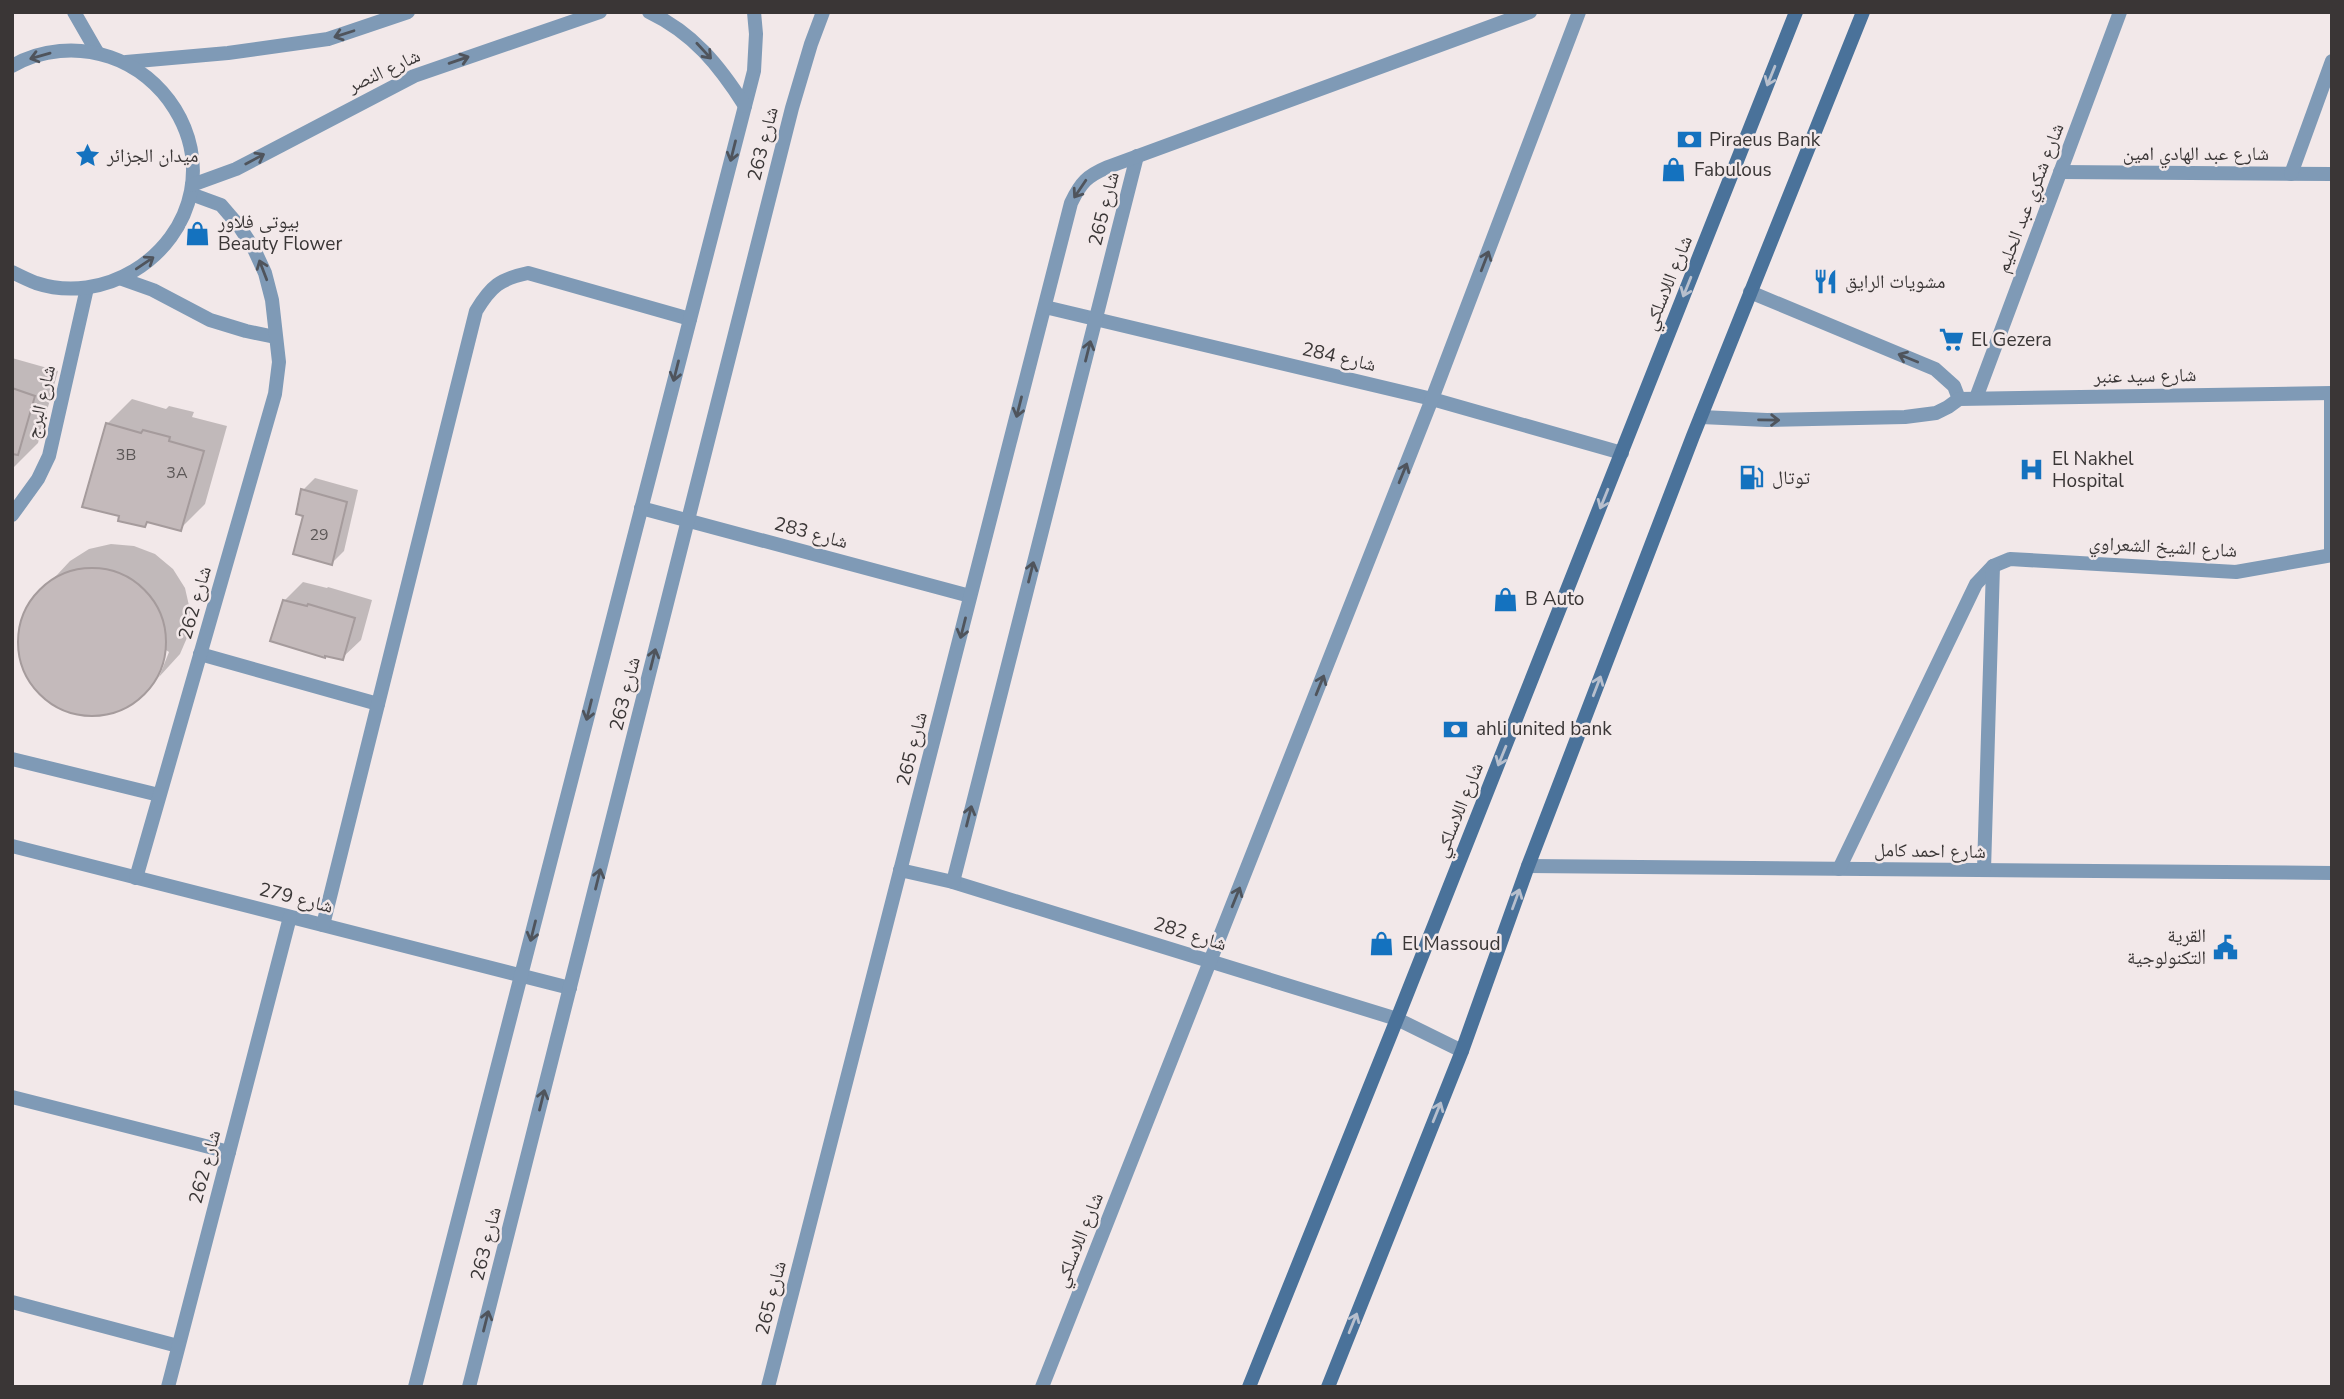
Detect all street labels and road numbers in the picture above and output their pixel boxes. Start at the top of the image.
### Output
street label: شارع النصر [342,43,425,100]
street label: شارع 263 [741,104,785,184]
street label: شارع شكري عبد الحليم [1989,119,2072,277]
street label: شارع عبد الهادي امين [2123,141,2269,169]
street label: شارع 265 [1082,169,1126,249]
street label: شارع اللاسلكي [1637,232,1700,335]
street label: شارع 284 [1299,336,1379,378]
street label: شارع سيد عنبر [2092,362,2197,390]
street label: شارع البرج [20,363,62,441]
street label: شارع 283 [771,511,851,555]
street label: شارع الشيخ الشعراوي [2088,530,2238,566]
street label: شارع 262 [172,563,218,643]
street label: شارع 263 [603,654,647,734]
street label: شارع 265 [890,709,934,789]
street label: شارع اللاسلكي [1428,759,1491,862]
street label: شارع احمد كامل [1874,837,1986,865]
street label: شارع 279 [256,876,336,920]
street label: شارع 282 [1150,911,1230,957]
street label: شارع 262 [183,1127,227,1207]
street label: شارع اللاسلكي [1048,1189,1111,1292]
street label: شارع 263 [464,1204,508,1284]
street label: شارع 265 [749,1258,793,1338]

